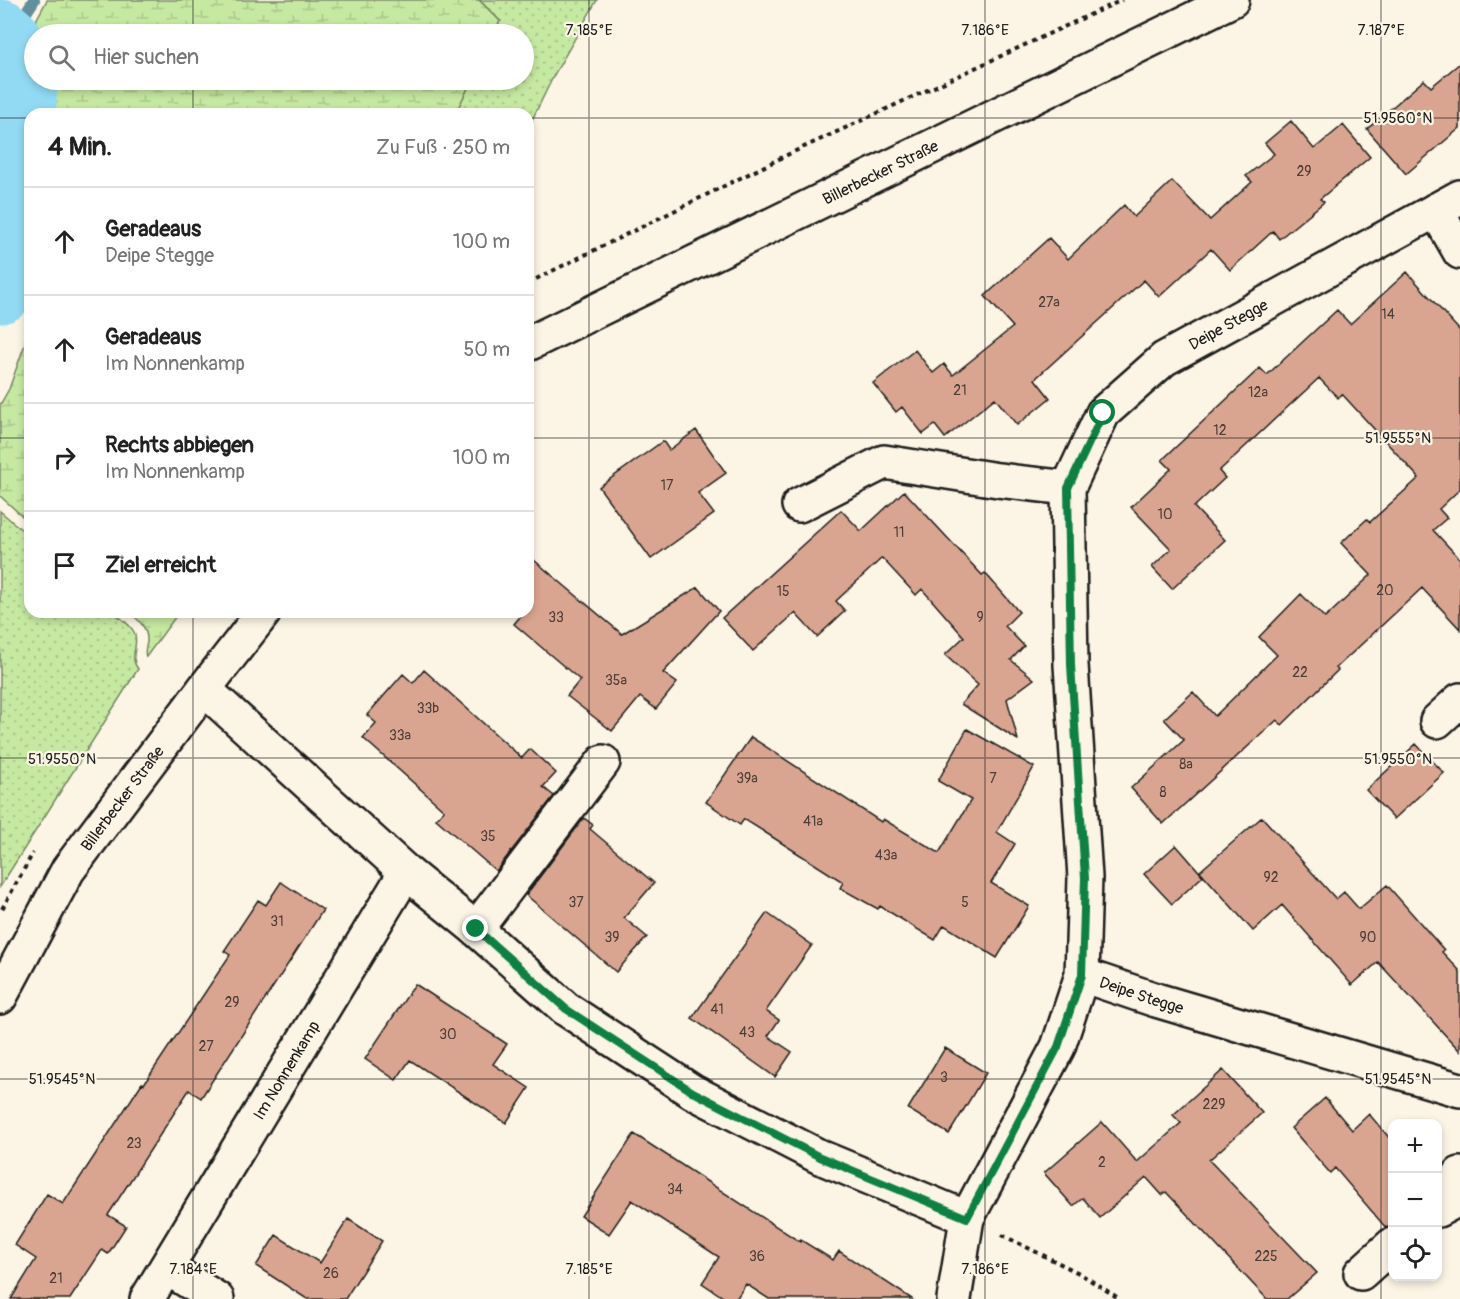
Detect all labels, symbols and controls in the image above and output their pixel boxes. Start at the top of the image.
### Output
text: 7.185°E [565,21,613,40]
text: 7.186°E [961,21,1009,40]
text: 7.187°E [1358,21,1405,40]
search box [24,24,534,90]
icon: search [45,41,78,74]
text: Hier suchen [93,43,199,71]
text: 51.9560°N [1364,109,1432,128]
text: 4 Min. [48,131,112,163]
text: Zu Fuß · 250 m [376,135,510,160]
street label: Billerbecker Straße [819,136,942,210]
house number: 29 [1296,163,1312,180]
text: Geradeaus [105,215,201,243]
icon: ahead [48,225,81,258]
text: 100 m [453,229,510,254]
text: Deipe Stegge [105,243,214,268]
house number: 27a [1038,294,1060,311]
street label: Deipe Stegge [1185,295,1272,355]
house number: 14 [1381,306,1395,323]
text: Geradeaus [105,323,201,351]
icon: ahead [48,333,81,366]
text: 50 m [463,337,510,362]
text: Im Nonnenkamp [105,351,245,376]
house number: 21 [953,382,967,399]
house number: 12a [1248,384,1268,401]
route start [1089,399,1115,425]
house number: 12 [1213,422,1227,439]
text: 51.9555°N [1365,429,1431,448]
text: Rechts abbiegen [105,431,254,459]
icon: right [48,441,81,474]
text: 100 m [453,445,510,470]
text: Im Nonnenkamp [105,459,245,484]
house number: 17 [661,477,674,494]
house number: 10 [1157,506,1173,523]
house number: 11 [894,524,904,541]
icon: arrive [48,549,81,582]
text: Ziel erreicht [105,551,216,579]
house number: 20 [1376,582,1394,599]
house number: 15 [776,583,790,600]
house number: 33 [548,609,564,626]
house number: 9 [976,609,984,626]
house number: 22 [1292,664,1308,681]
house number: 35a [605,672,627,689]
house number: 33b [417,700,439,717]
house number: 33a [389,727,411,744]
street label: Billerbecker Straße [77,742,169,855]
text: 51.9550°N [28,750,96,769]
text: 51.9550°N [1364,750,1432,769]
house number: 8a [1179,756,1193,773]
house number: 39a [736,770,758,787]
house number: 7 [989,770,997,787]
house number: 8 [1159,784,1167,801]
house number: 41a [803,813,823,830]
house number: 35 [480,828,496,845]
house number: 43a [875,847,897,864]
house number: 92 [1263,869,1279,886]
house number: 37 [568,894,584,911]
house number: 5 [961,894,969,911]
house number: 31 [270,913,284,930]
route end [462,915,488,941]
house number: 39 [604,929,620,946]
house number: 90 [1360,929,1376,946]
street label: Deipe Stegge [1097,973,1186,1019]
house number: 29 [224,994,240,1011]
house number: 41 [710,1001,724,1018]
street label: Im Nonnenkamp [249,1017,324,1124]
house number: 43 [739,1024,755,1041]
house number: 30 [439,1026,457,1043]
house number: 27 [198,1038,214,1055]
house number: 3 [940,1069,948,1086]
text: 51.9545°N [29,1070,95,1089]
text: 51.9545°N [1365,1070,1431,1089]
house number: 229 [1203,1096,1225,1113]
map controls [1388,1119,1442,1281]
button: + [1388,1119,1442,1173]
house number: 23 [126,1135,142,1152]
house number: 2 [1098,1154,1106,1171]
button: − [1388,1173,1442,1227]
house number: 34 [667,1181,683,1198]
button: locate [1388,1227,1442,1281]
house number: 36 [749,1248,765,1265]
house number: 225 [1254,1248,1278,1265]
text: 7.184°E [169,1260,217,1279]
text: 7.185°E [565,1260,613,1279]
text: 7.186°E [961,1260,1009,1279]
house number: 26 [323,1265,339,1282]
house number: 21 [49,1270,63,1287]

